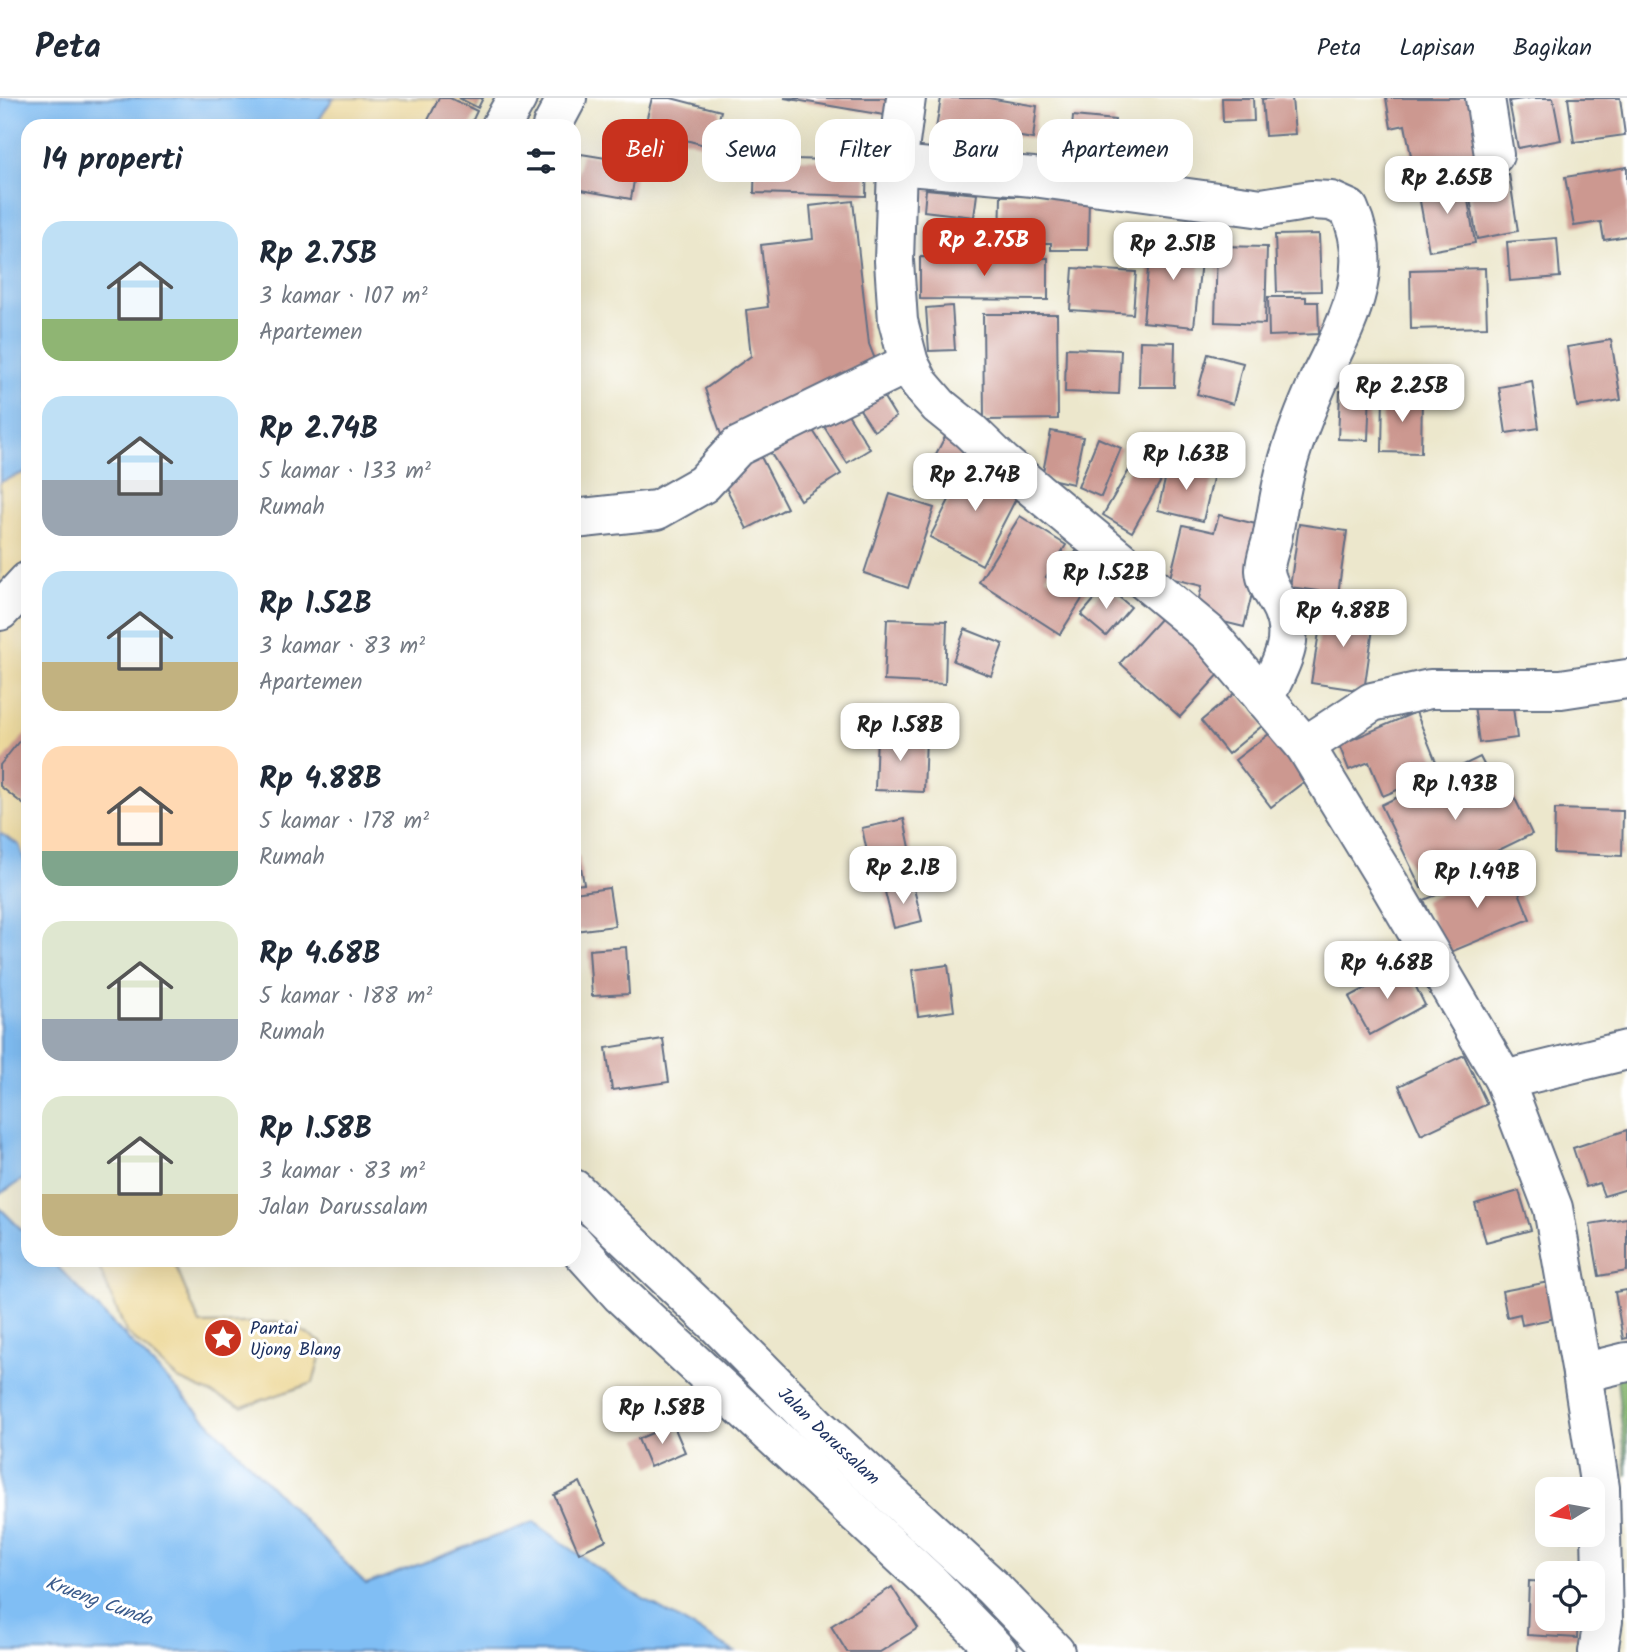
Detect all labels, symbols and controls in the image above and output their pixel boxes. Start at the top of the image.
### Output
text: Peta [35,22,101,75]
text: Peta [1317,29,1361,68]
text: Lapisan [1399,29,1475,68]
text: Bagikan [1513,29,1592,68]
chip: Beli [602,119,688,182]
chip: Sewa [702,119,801,182]
chip: Filter [815,119,915,182]
chip: Baru [929,119,1023,182]
chip: Apartemen [1037,119,1193,182]
text: 14 properti [42,137,183,185]
icon: filters [522,142,560,180]
pin: Rp 2.65B [1375,156,1519,216]
text: Rp 2.65B [1401,161,1493,197]
pin: Rp 2.75B [912,218,1056,278]
pin: Rp 2.51B [1101,222,1245,282]
text: Rp 2.75B [939,223,1029,259]
text: Rp 2.51B [1130,227,1216,263]
text: Rp 2.75B [259,231,377,279]
icon: home [98,249,182,333]
text: 3 kamar · 107 m² [259,279,427,315]
text: Apartemen [259,315,363,351]
pin: Rp 2.25B [1330,364,1474,424]
text: Rp 2.25B [1355,369,1449,405]
text: Rp 2.74B [259,406,379,454]
icon: home [98,424,182,508]
pin: Rp 1.63B [1114,432,1258,492]
text: Rp 1.63B [1143,437,1229,473]
text: 5 kamar · 133 m² [259,454,431,490]
pin: Rp 2.74B [903,454,1047,513]
text: Rp 2.74B [929,458,1021,494]
text: Rumah [259,490,325,526]
pin: Rp 1.52B [1034,552,1178,611]
text: Rp 1.52B [1063,556,1149,592]
text: Rp 1.52B [259,581,372,629]
pin: Rp 4.88B [1271,589,1415,649]
text: Rp 4.88B [1296,594,1390,630]
icon: home [98,599,182,683]
text: 3 kamar · 83 m² [259,629,425,665]
text: Apartemen [259,665,363,701]
pin: Rp 1.58B [828,704,972,763]
text: Rp 1.58B [856,708,944,744]
text: Rp 4.88B [259,756,382,804]
pin: Rp 1.93B [1383,762,1527,822]
text: Rp 1.93B [1412,767,1498,803]
icon: home [98,774,182,858]
text: 5 kamar · 178 m² [259,804,429,840]
text: Rumah [259,840,325,876]
pin: Rp 2.1B [838,846,968,906]
pin: Rp 1.49B [1405,850,1549,910]
text: Rp 2.1B [865,851,941,887]
text: Rp 1.49B [1434,855,1520,891]
text: Rp 4.68B [259,931,381,979]
pin: Rp 4.68B [1315,942,1459,1001]
text: Rp 4.68B [1340,946,1434,982]
icon: home [98,949,182,1033]
text: 5 kamar · 188 m² [259,979,432,1015]
text: Rumah [259,1015,325,1051]
text: Rp 1.58B [259,1106,373,1154]
icon: home [98,1124,182,1208]
text: 3 kamar · 83 m² [259,1154,425,1190]
text: Jalan Darussalam [259,1190,428,1226]
place label: Pantai Ujong Blang [250,1315,341,1365]
place icon: Pantai Ujong Blang [202,1317,244,1359]
street label: Jalan Darussalam [770,1381,886,1493]
pin: Rp 1.58B [590,1386,734,1446]
text: Rp 1.58B [618,1391,706,1427]
north arrow [1535,1477,1605,1547]
map controls [1535,1477,1605,1631]
button: locate [1535,1561,1605,1631]
water label: Krueng Cunda [41,1569,157,1635]

